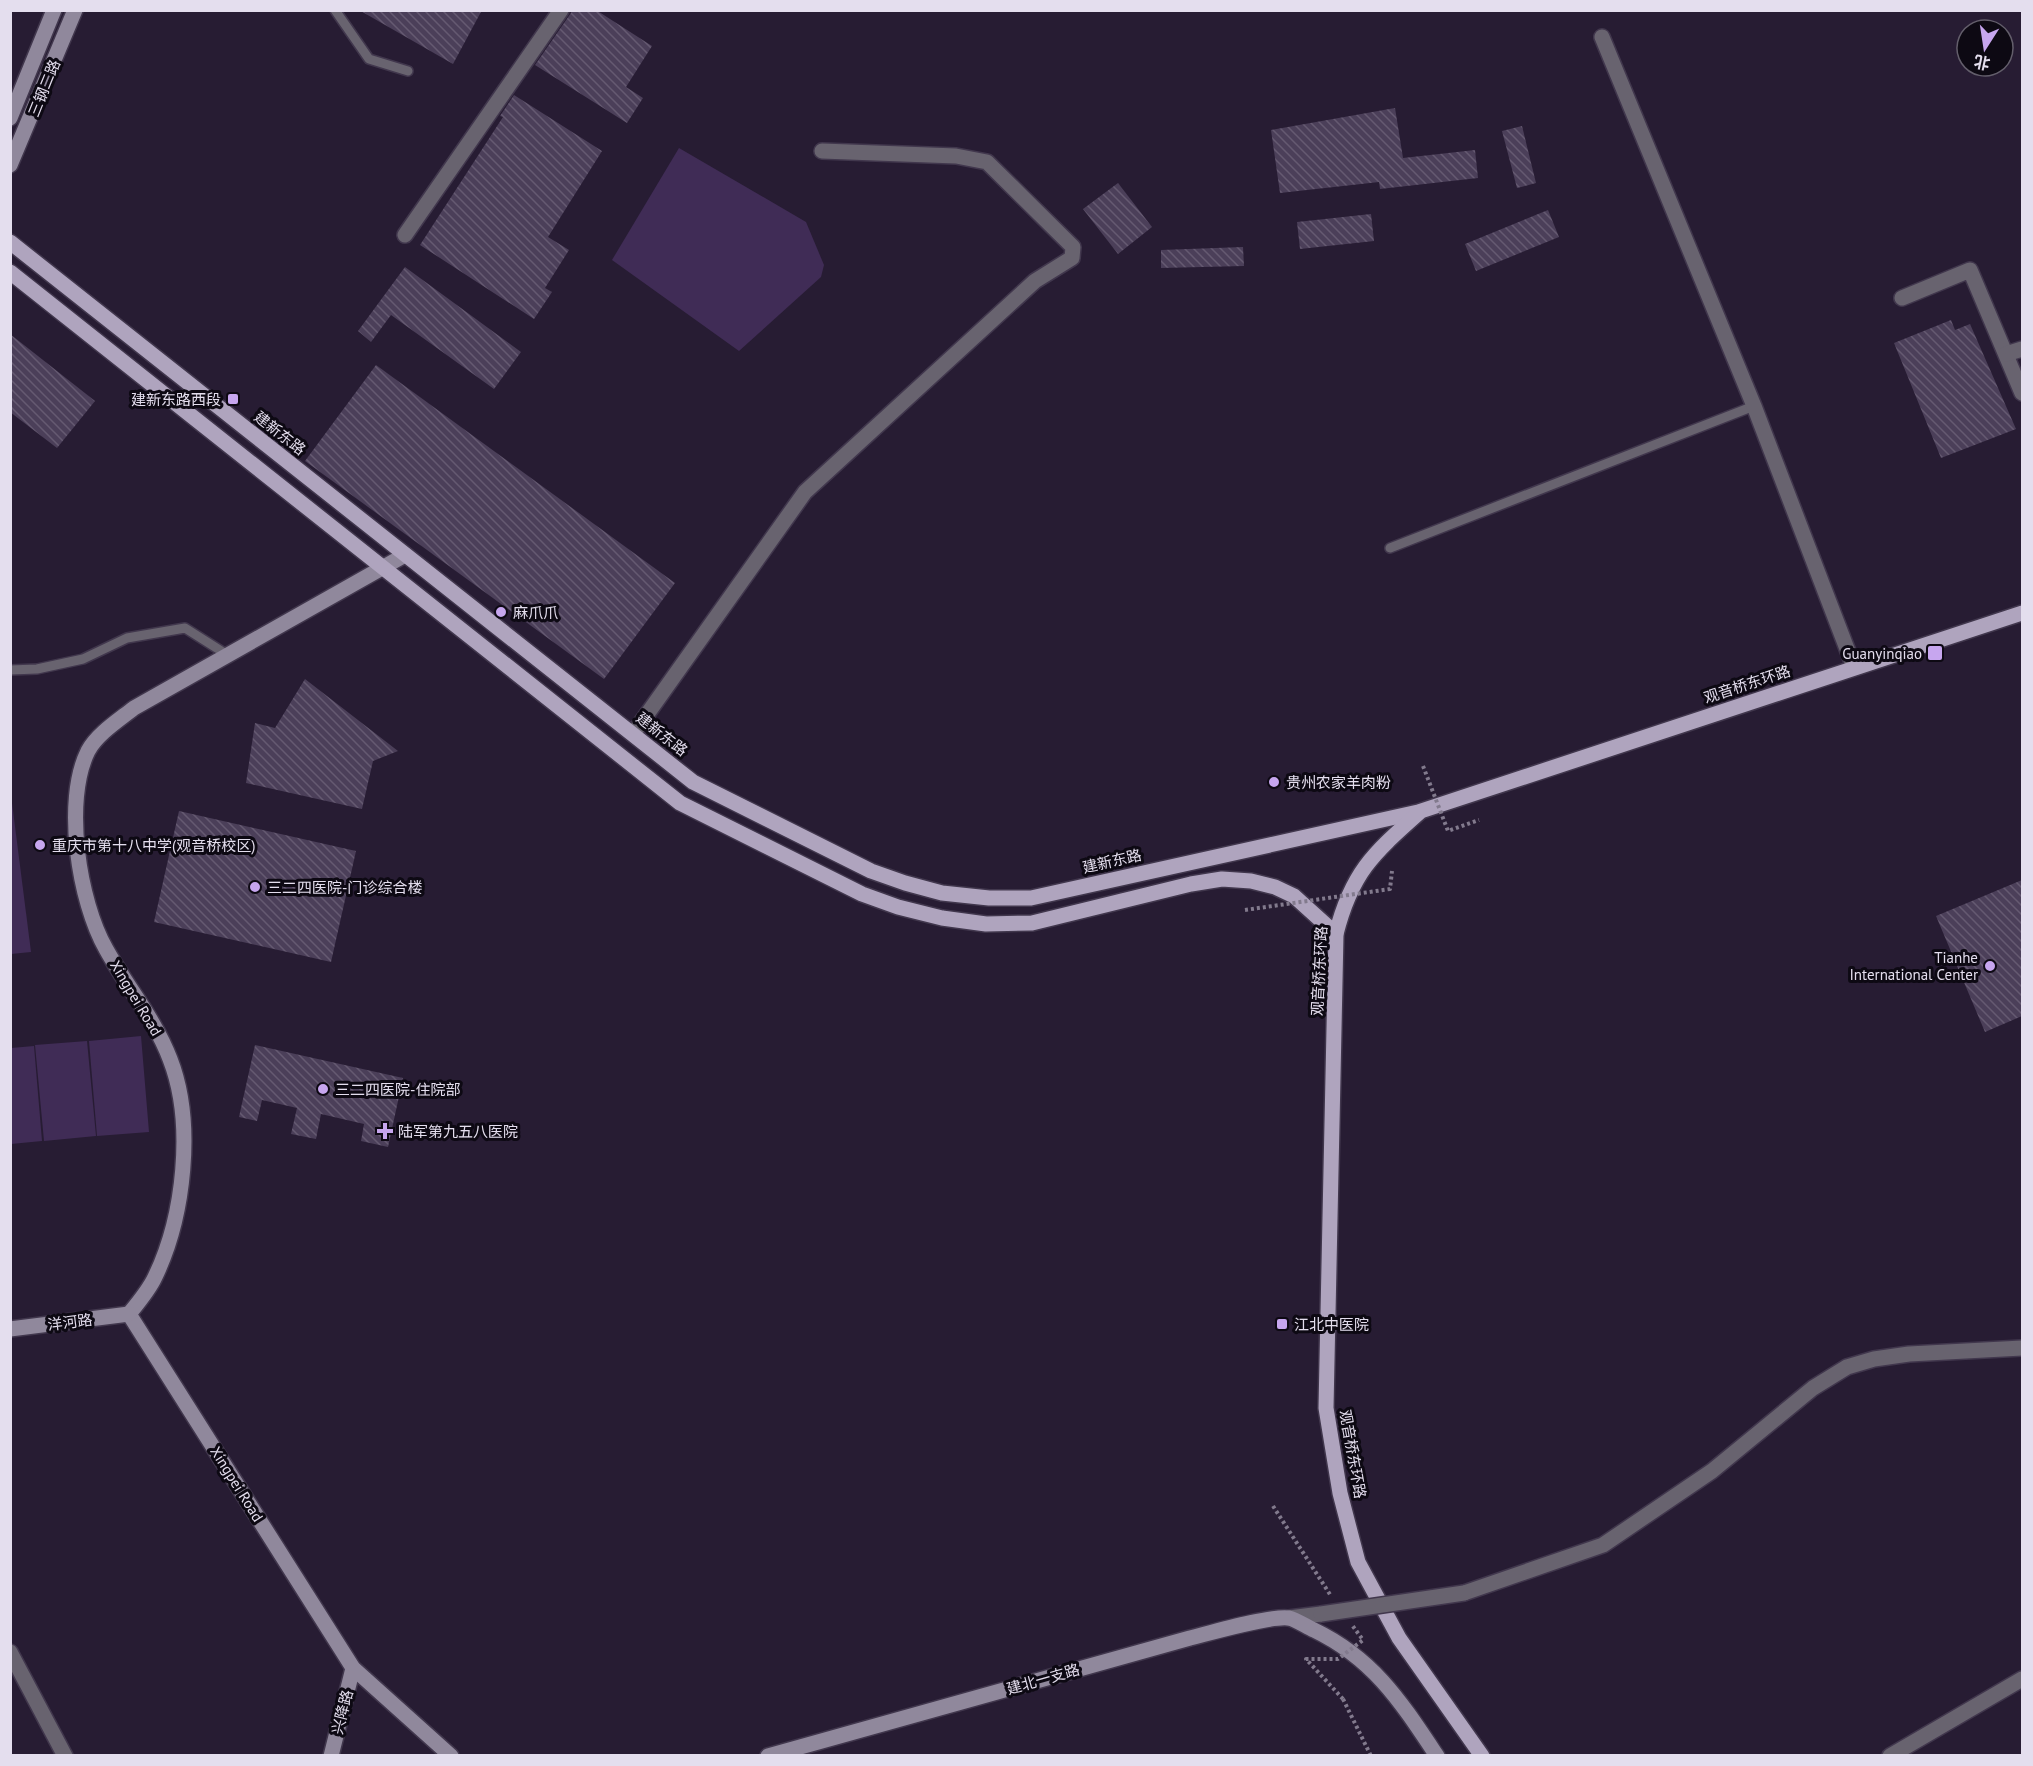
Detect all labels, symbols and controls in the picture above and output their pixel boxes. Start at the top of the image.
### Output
north arrow [1955,18,2015,78]
text: 北 [1972,51,1992,74]
street label: 三钢二路 [24,57,64,119]
place label: 建新东路西段 [131,390,221,409]
marker: 建新东路西段 [226,392,240,406]
street label: 建新东路 [251,407,309,459]
place label: 麻爪爪 [513,603,558,622]
marker: 麻爪爪 [494,605,508,619]
place label: Guanyinqiao [1842,644,1922,663]
marker: Guanyinqiao [1926,644,1944,662]
street label: 观音桥东环路 [1701,661,1793,707]
street label: 建新东路 [633,708,691,760]
place label: 贵州农家羊肉粉 [1286,773,1391,792]
marker: 贵州农家羊肉粉 [1267,775,1281,789]
place label: 重庆市第十八中学(观音桥校区) [52,836,255,855]
marker: 重庆市第十八中学(观音桥校区) [33,838,47,852]
street label: 建新东路 [1081,845,1143,877]
place label: 三二四医院-门诊综合楼 [267,878,422,897]
marker: 三二四医院-门诊综合楼 [248,880,262,894]
street label: 观音桥东环路 [1307,926,1331,1016]
place label: Tianhe International Center [1849,948,1978,984]
street label: Xingpei Road [106,957,166,1039]
marker: Tianhe International Center [1983,959,1997,973]
place label: 三二四医院-住院部 [335,1080,460,1099]
marker: 三二四医院-住院部 [316,1082,330,1096]
marker: 陆军第九五八医院 [376,1122,394,1140]
place label: 陆军第九五八医院 [398,1122,518,1141]
street label: 洋河路 [47,1310,93,1334]
place label: 江北中医院 [1294,1315,1369,1334]
marker: 江北中医院 [1275,1317,1289,1331]
street label: 观音桥东环路 [1336,1408,1370,1500]
street label: Xingpei Road [206,1443,268,1525]
street label: 建北一支路 [1004,1660,1082,1698]
street label: 兴降路 [327,1688,357,1736]

